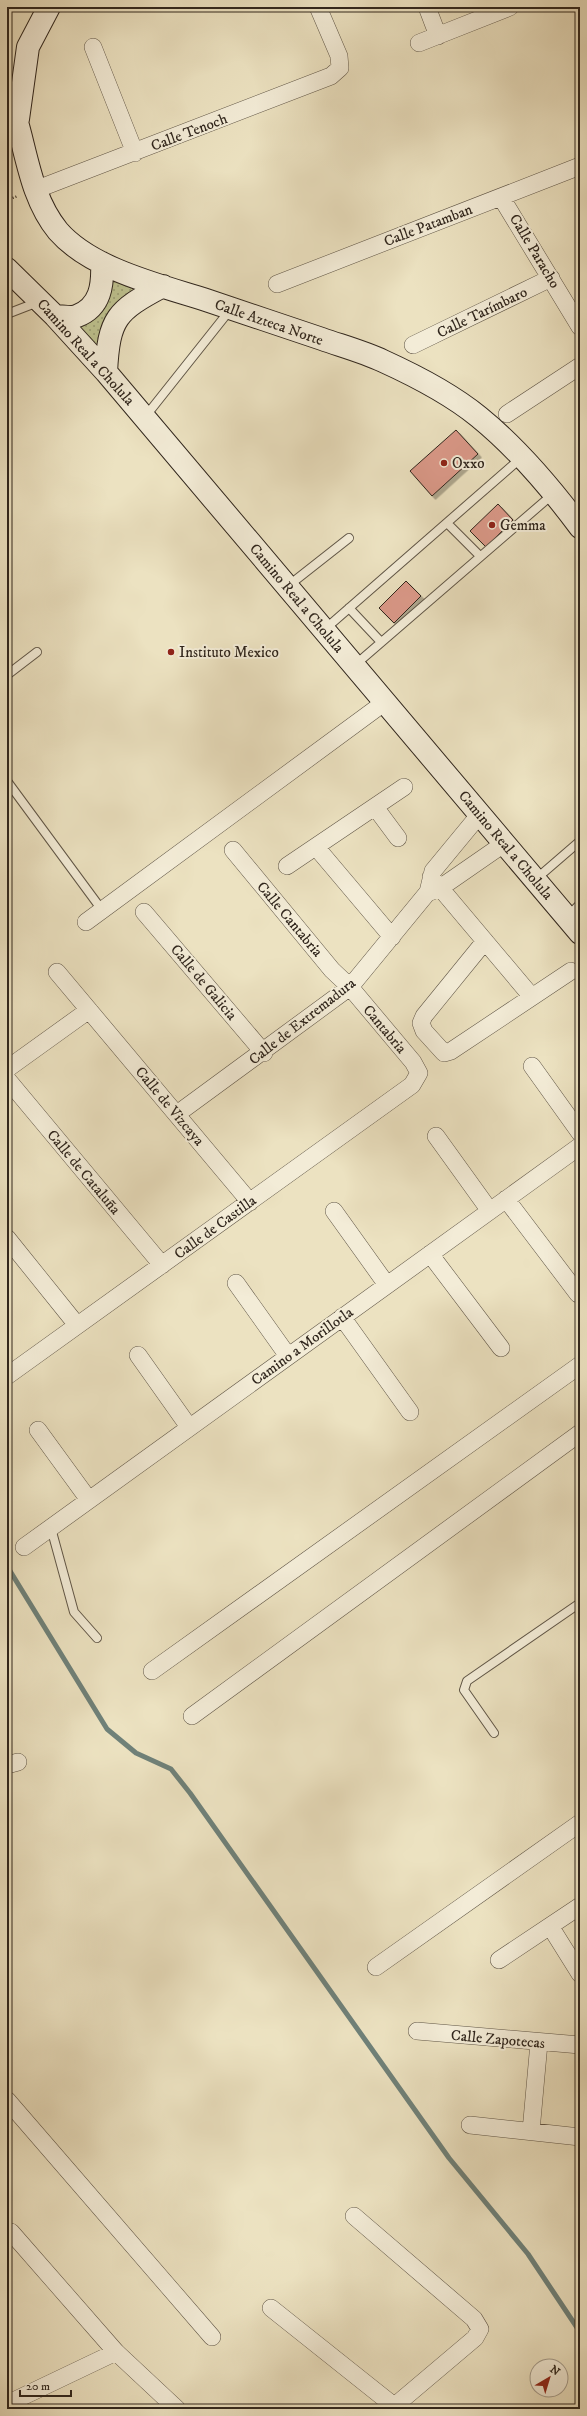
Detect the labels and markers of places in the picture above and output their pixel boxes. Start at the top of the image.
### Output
place label: Oxxo [452,454,485,473]
marker: Oxxo [439,458,449,468]
place label: Gemma [500,516,546,535]
marker: Gemma [487,520,497,530]
place label: Instituto Mexico [179,643,279,662]
marker: Instituto Mexico [166,647,176,657]

